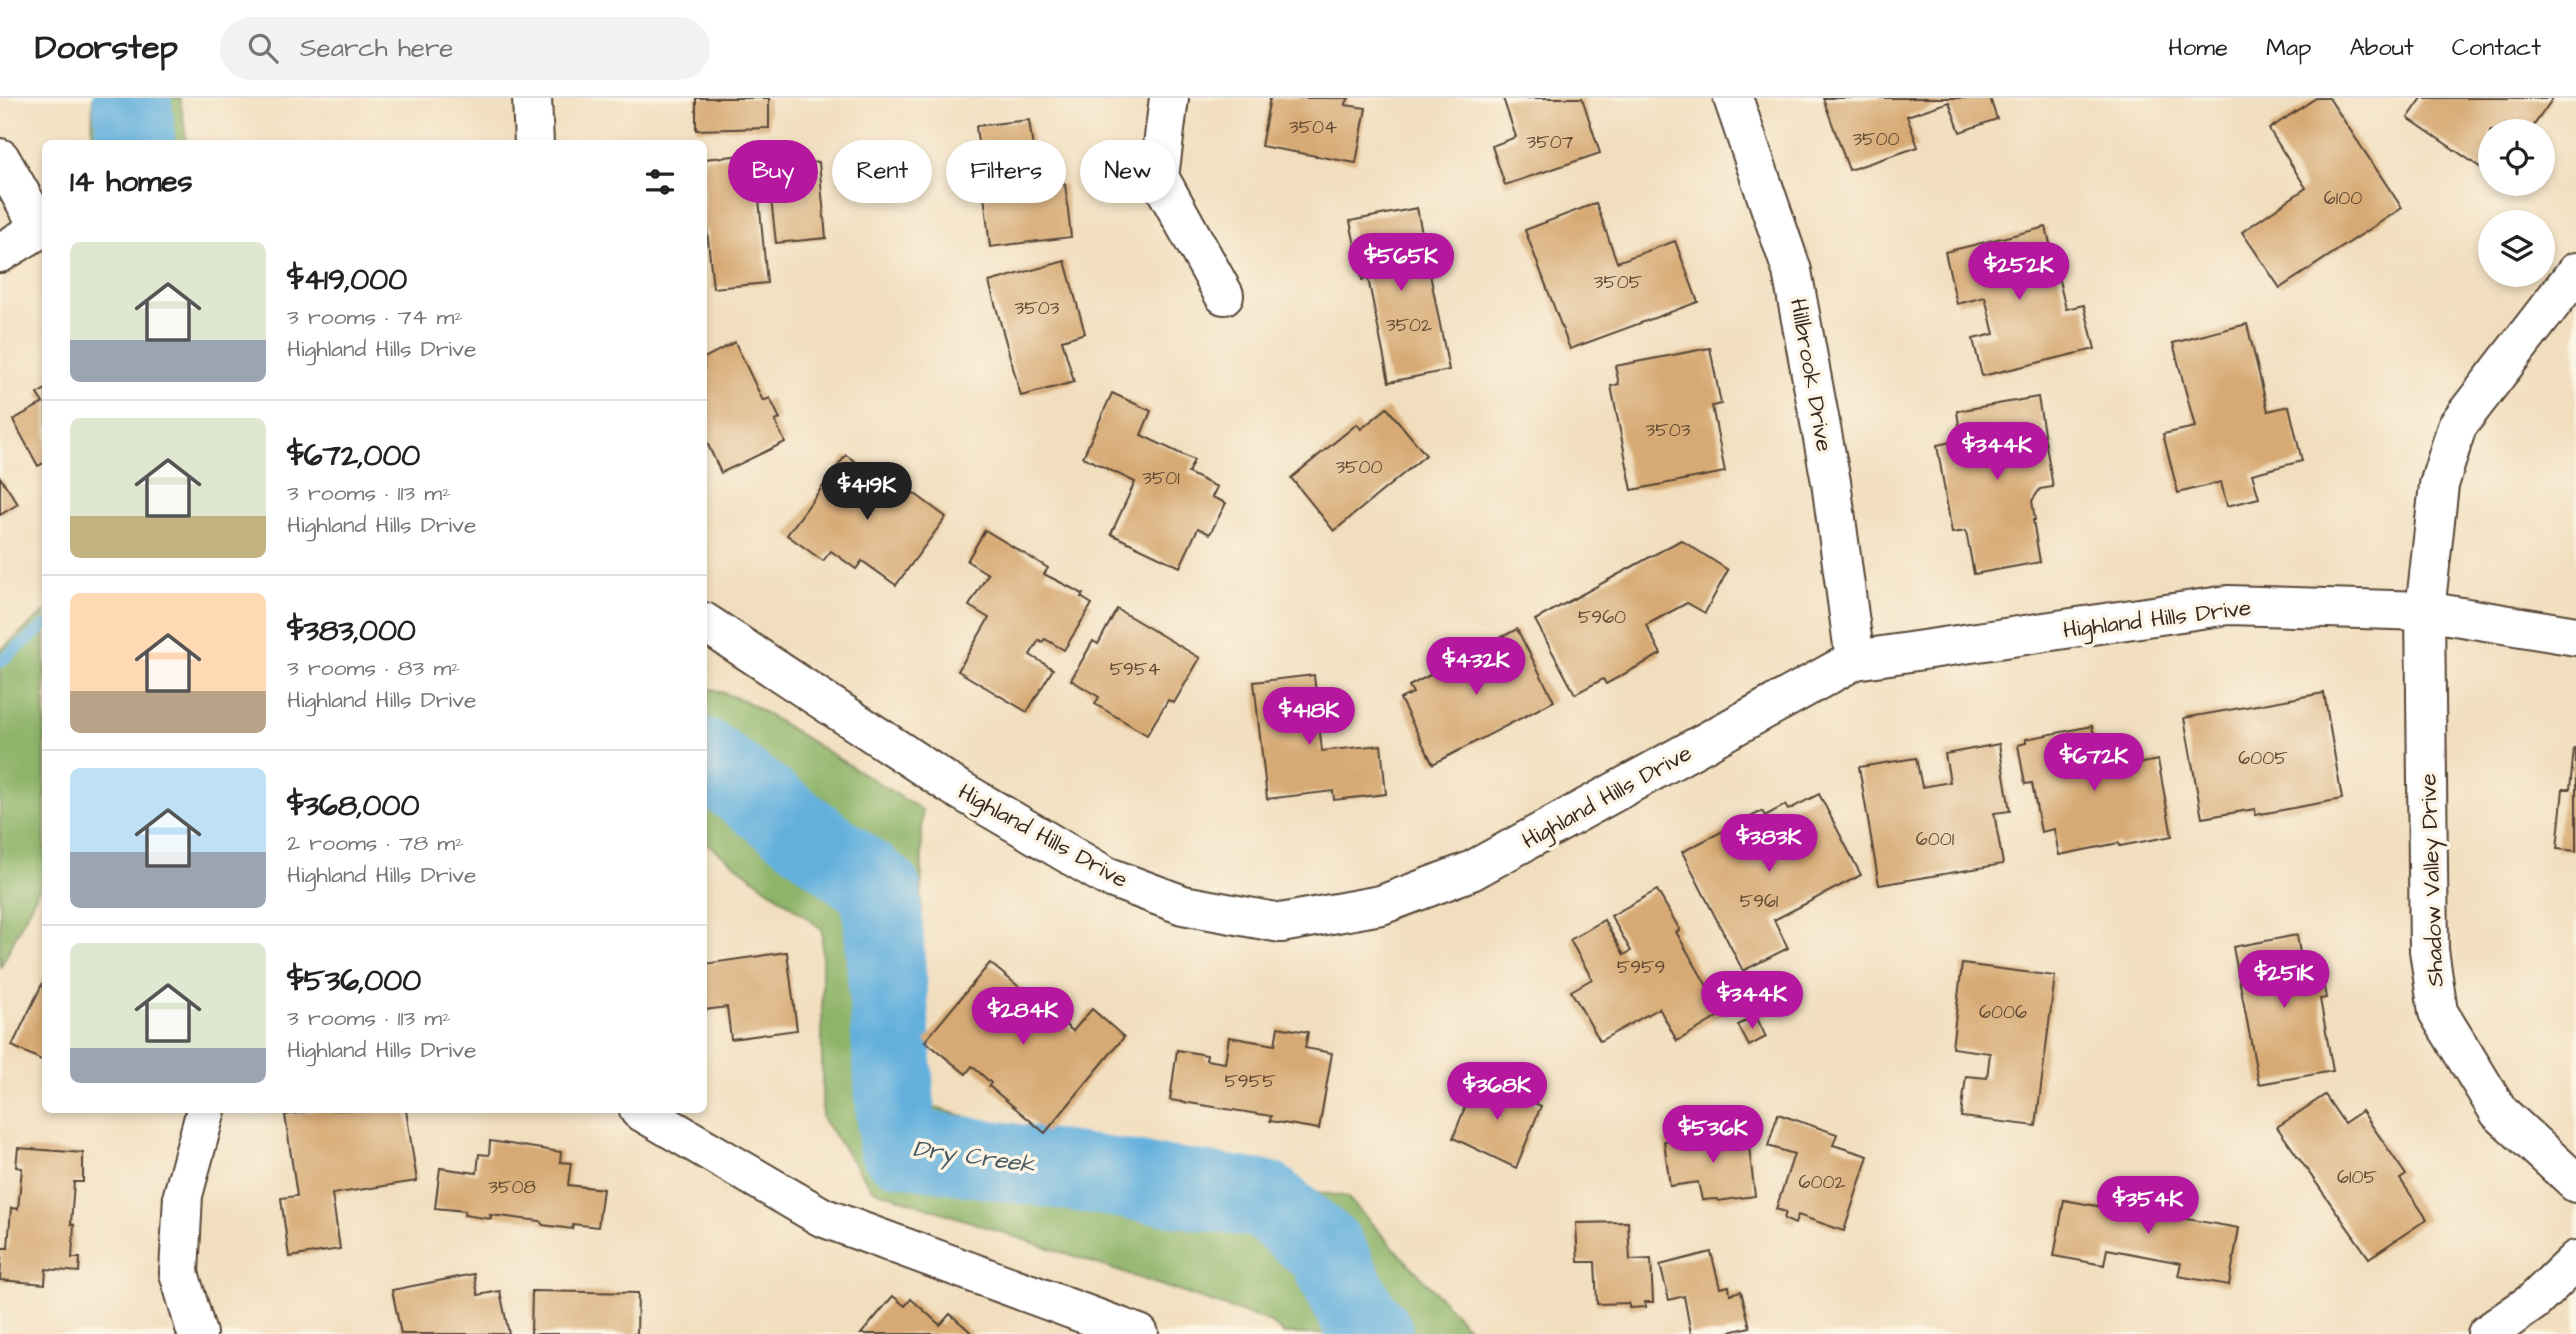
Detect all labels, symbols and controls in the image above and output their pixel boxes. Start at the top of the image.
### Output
search box [220,17,710,80]
text: Doorstep [35,25,178,71]
icon: search [244,29,282,67]
text: Search here [300,30,453,66]
text: Home [2168,31,2228,65]
text: Map [2266,31,2311,65]
text: About [2349,31,2414,65]
text: Contact [2452,31,2541,65]
house number: 3504 [1289,114,1337,141]
map controls [2478,119,2555,287]
button: locate [2478,119,2555,196]
house number: 3500 [1852,126,1900,153]
house number: 3507 [1527,129,1574,156]
chip: Buy [728,140,818,203]
chip: Rent [832,140,932,203]
chip: Filters [946,140,1066,203]
chip: New [1080,140,1176,203]
text: 14 homes [70,161,193,203]
icon: filters [641,163,679,201]
house number: 6100 [2324,185,2362,212]
button: layers [2478,210,2555,287]
pin: $565K [1352,234,1450,293]
text: $565K [1364,240,1438,272]
pin: $252K [1970,242,2068,302]
text: $252K [1984,249,2054,281]
text: $419,000 [287,259,407,301]
house number: 3505 [1594,269,1643,296]
icon: home [126,270,210,354]
house number: 3503 [1015,295,1060,322]
street label: Hillbrook Drive [1782,296,1840,454]
text: 3 rooms · 74 m² [287,301,463,333]
house number: 3502 [1386,312,1432,339]
text: Highland Hills Drive [287,333,476,365]
house number: 3503 [1646,417,1691,444]
pin: $344K [1948,422,2046,482]
text: $344K [1962,429,2032,461]
text: $672,000 [287,435,420,477]
icon: home [126,446,210,530]
house number: 3500 [1335,454,1383,481]
pin: $419K [818,462,916,522]
house number: 3501 [1142,465,1180,492]
text: $419K [838,469,896,501]
text: 3 rooms · 113 m² [287,477,451,509]
text: Highland Hills Drive [287,509,476,541]
street label: Highland Hills Drive [2061,592,2253,647]
house number: 5960 [1578,604,1626,631]
text: $383,000 [287,610,416,652]
icon: home [126,621,210,705]
pin: $432K [1427,638,1525,697]
text: $432K [1442,644,1510,676]
text: 3 rooms · 83 m² [287,652,460,684]
house number: 5954 [1110,656,1160,683]
text: Highland Hills Drive [287,684,476,716]
pin: $418K [1260,688,1358,747]
text: $418K [1279,694,1339,726]
pin: $672K [2045,734,2143,793]
street label: Highland Hills Drive [1516,737,1698,858]
text: $672K [2060,740,2128,772]
house number: 6005 [2238,745,2288,772]
street label: Shadow Valley Drive [2412,773,2453,987]
street label: Highland Hills Drive [952,776,1134,897]
text: $368,000 [287,785,419,827]
icon: home [126,796,210,880]
pin: $383K [1720,814,1818,874]
text: $383K [1736,821,1802,853]
house number: 6001 [1916,826,1955,853]
text: 2 rooms · 78 m² [287,827,464,859]
text: Highland Hills Drive [287,859,476,891]
house number: 5961 [1740,888,1779,915]
pin: $251K [2235,950,2333,1010]
house number: 5959 [1617,954,1665,981]
text: $251K [2254,957,2314,989]
text: $536,000 [287,960,421,1002]
icon: home [126,971,210,1055]
pin: $344K [1703,972,1801,1031]
text: $344K [1717,978,1787,1010]
pin: $284K [974,988,1072,1047]
text: $284K [988,994,1058,1026]
house number: 6006 [1979,999,2027,1026]
text: 3 rooms · 113 m² [287,1002,451,1034]
text: Highland Hills Drive [287,1034,476,1066]
pin: $368K [1448,1062,1546,1122]
house number: 5955 [1224,1068,1276,1095]
text: $368K [1463,1069,1531,1101]
pin: $536K [1664,1105,1762,1165]
text: $536K [1678,1112,1748,1144]
water label: Dry Creek [911,1132,1038,1183]
house number: 6105 [2337,1164,2377,1191]
house number: 6002 [1799,1169,1846,1196]
house number: 3508 [488,1174,536,1201]
pin: $354K [2099,1176,2197,1236]
text: $354K [2113,1183,2183,1215]

